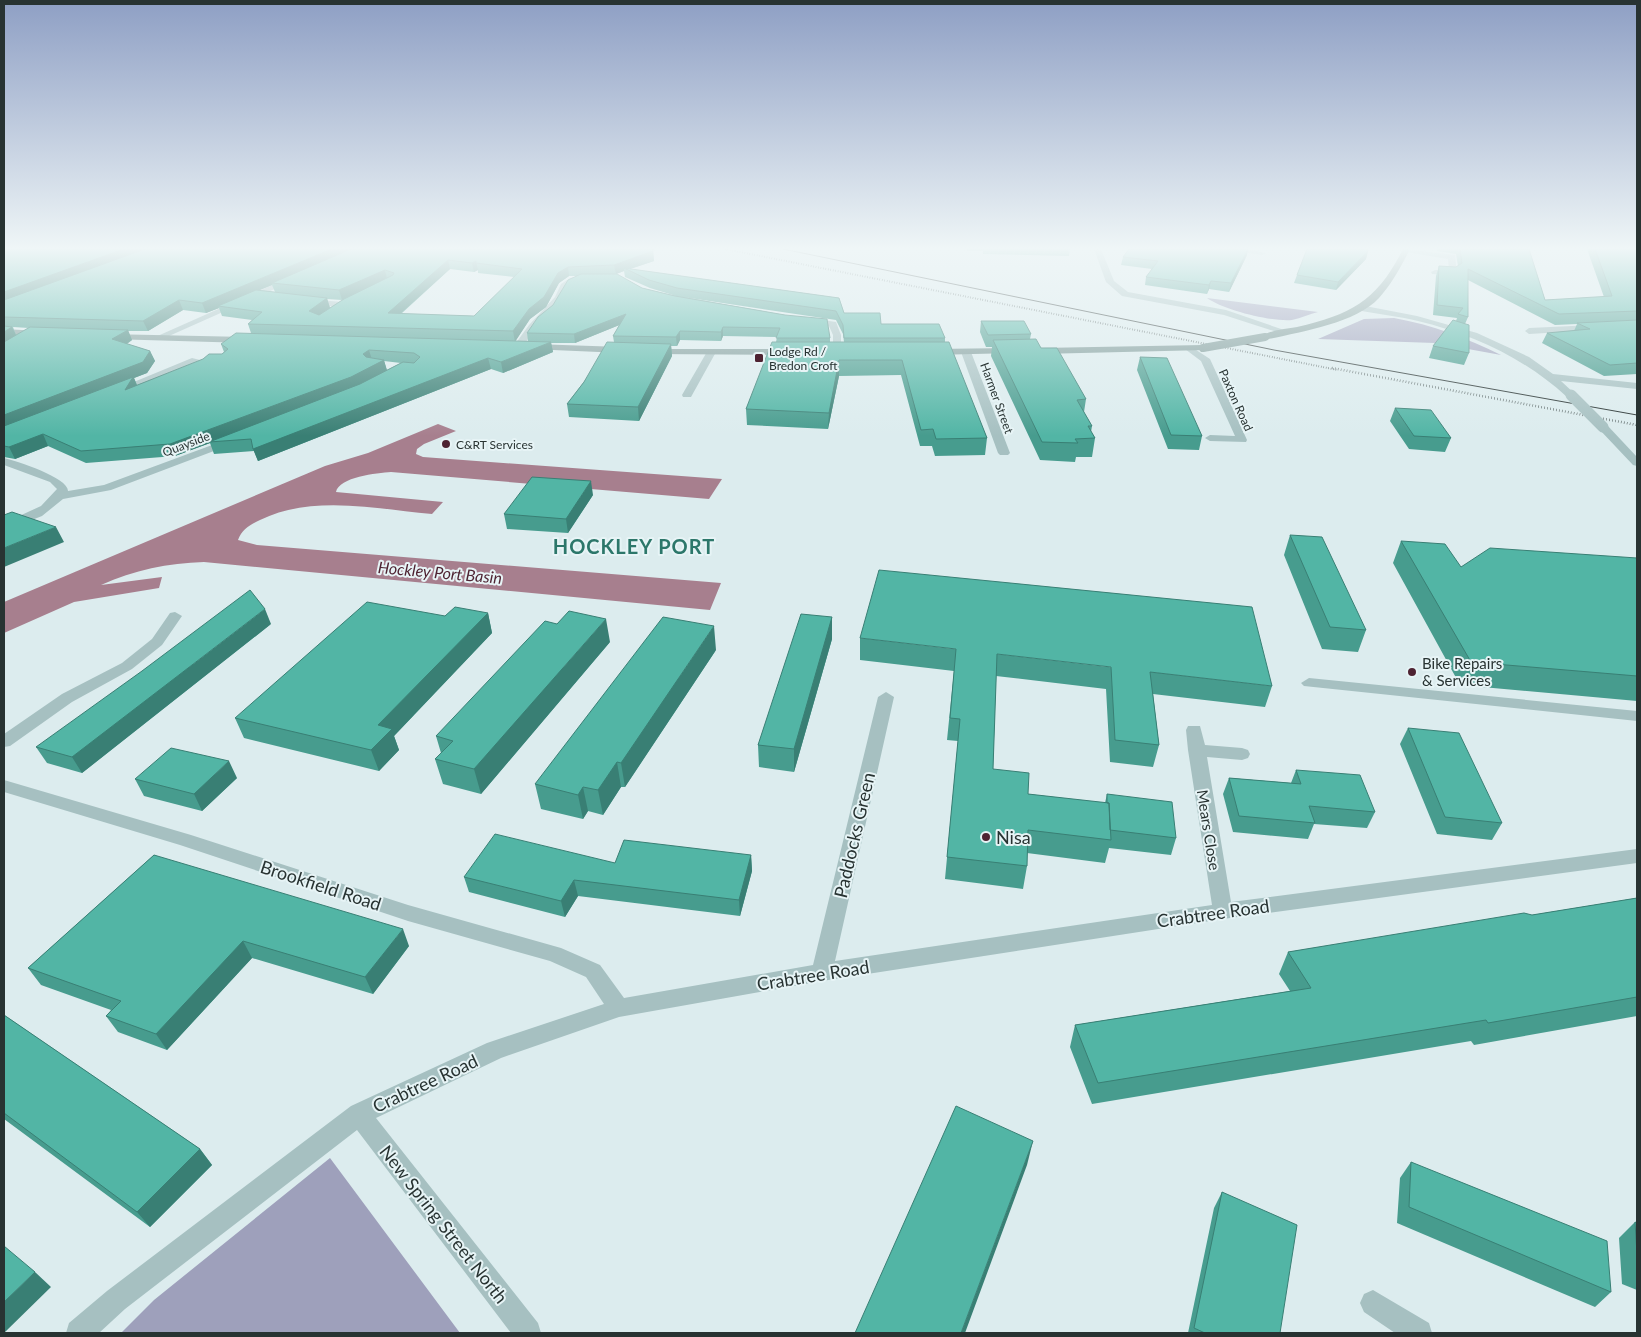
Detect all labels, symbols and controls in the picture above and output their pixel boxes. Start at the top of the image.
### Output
place label: Lodge Rd / Bredon Croft [769,344,838,373]
marker: Lodge Rd / Bredon Croft [753,352,765,364]
street label: Harmer Street [977,361,1017,436]
street label: Paxton Road [1216,367,1256,433]
street label: Quayside [160,428,212,460]
place label: C&RT Services [456,437,533,452]
marker: C&RT Services [440,438,452,450]
district label: HOCKLEY PORT [553,534,715,558]
water label: Hockley Port Basin [377,557,503,587]
place label: Bike Repairs & Services [1422,654,1502,689]
marker: Bike Repairs & Services [1406,666,1418,678]
street label: Paddocks Green [829,770,879,900]
street label: Mears Close [1194,788,1224,872]
place label: Nisa [996,826,1031,848]
marker: Nisa [980,831,992,843]
street label: Brookfield Road [258,855,384,915]
street label: Crabtree Road [1155,894,1271,932]
street label: Crabtree Road [755,955,871,995]
street label: Crabtree Road [369,1049,481,1117]
street label: New Spring Street North [375,1141,513,1307]

